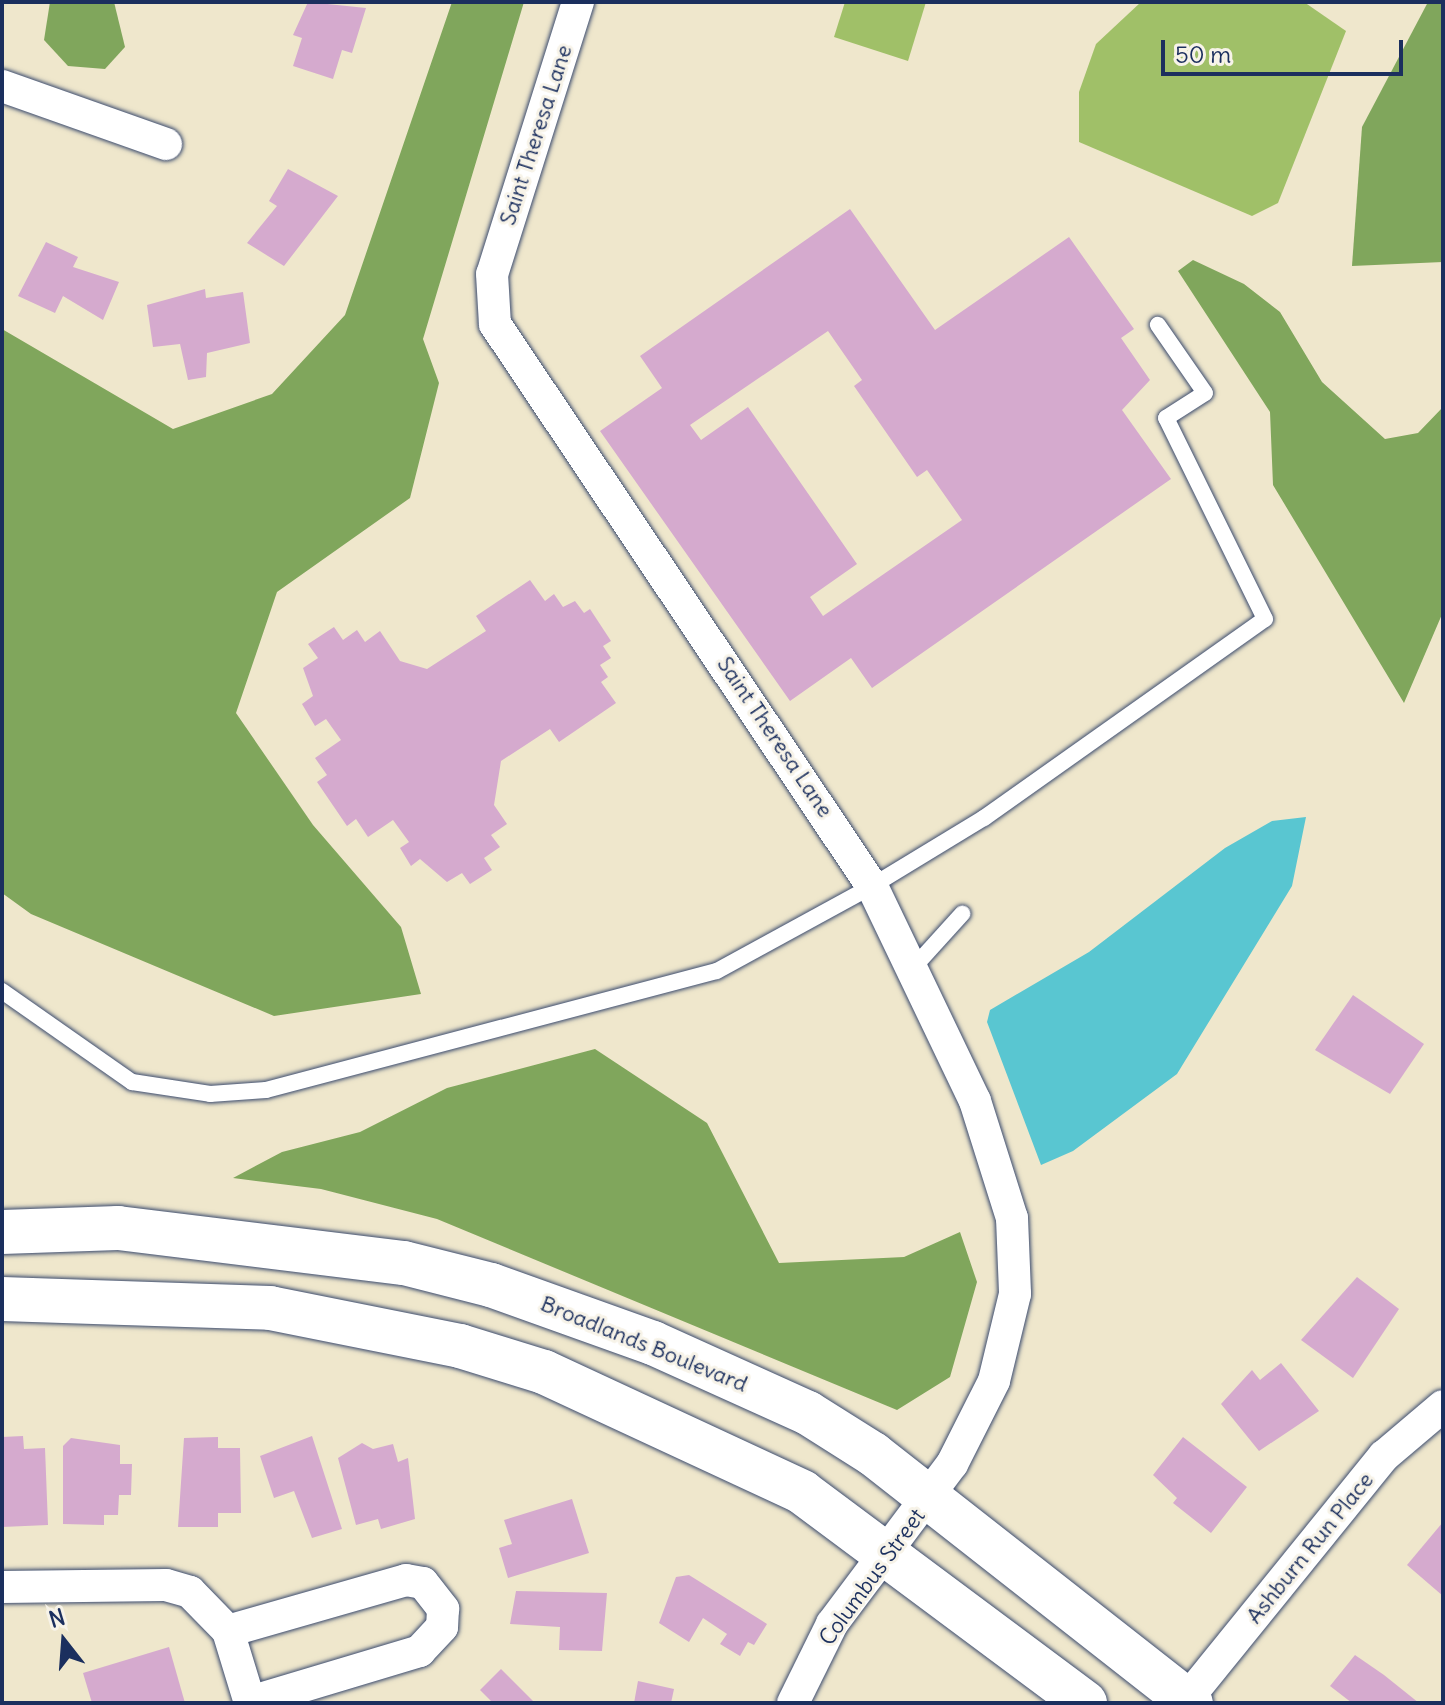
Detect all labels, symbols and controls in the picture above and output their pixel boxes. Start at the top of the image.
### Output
scale bar [1165,24,1407,74]
text: 50 m [1175,39,1231,69]
street label: Saint Theresa Lane [494,42,578,228]
street label: Saint Theresa Lane [712,652,838,822]
street label: Broadlands Boulevard [537,1290,751,1398]
street label: Ashburn Run Place [1241,1467,1379,1629]
street label: Columbus Street [814,1503,930,1651]
north arrow [24,1601,104,1681]
text: N [46,1602,68,1634]

